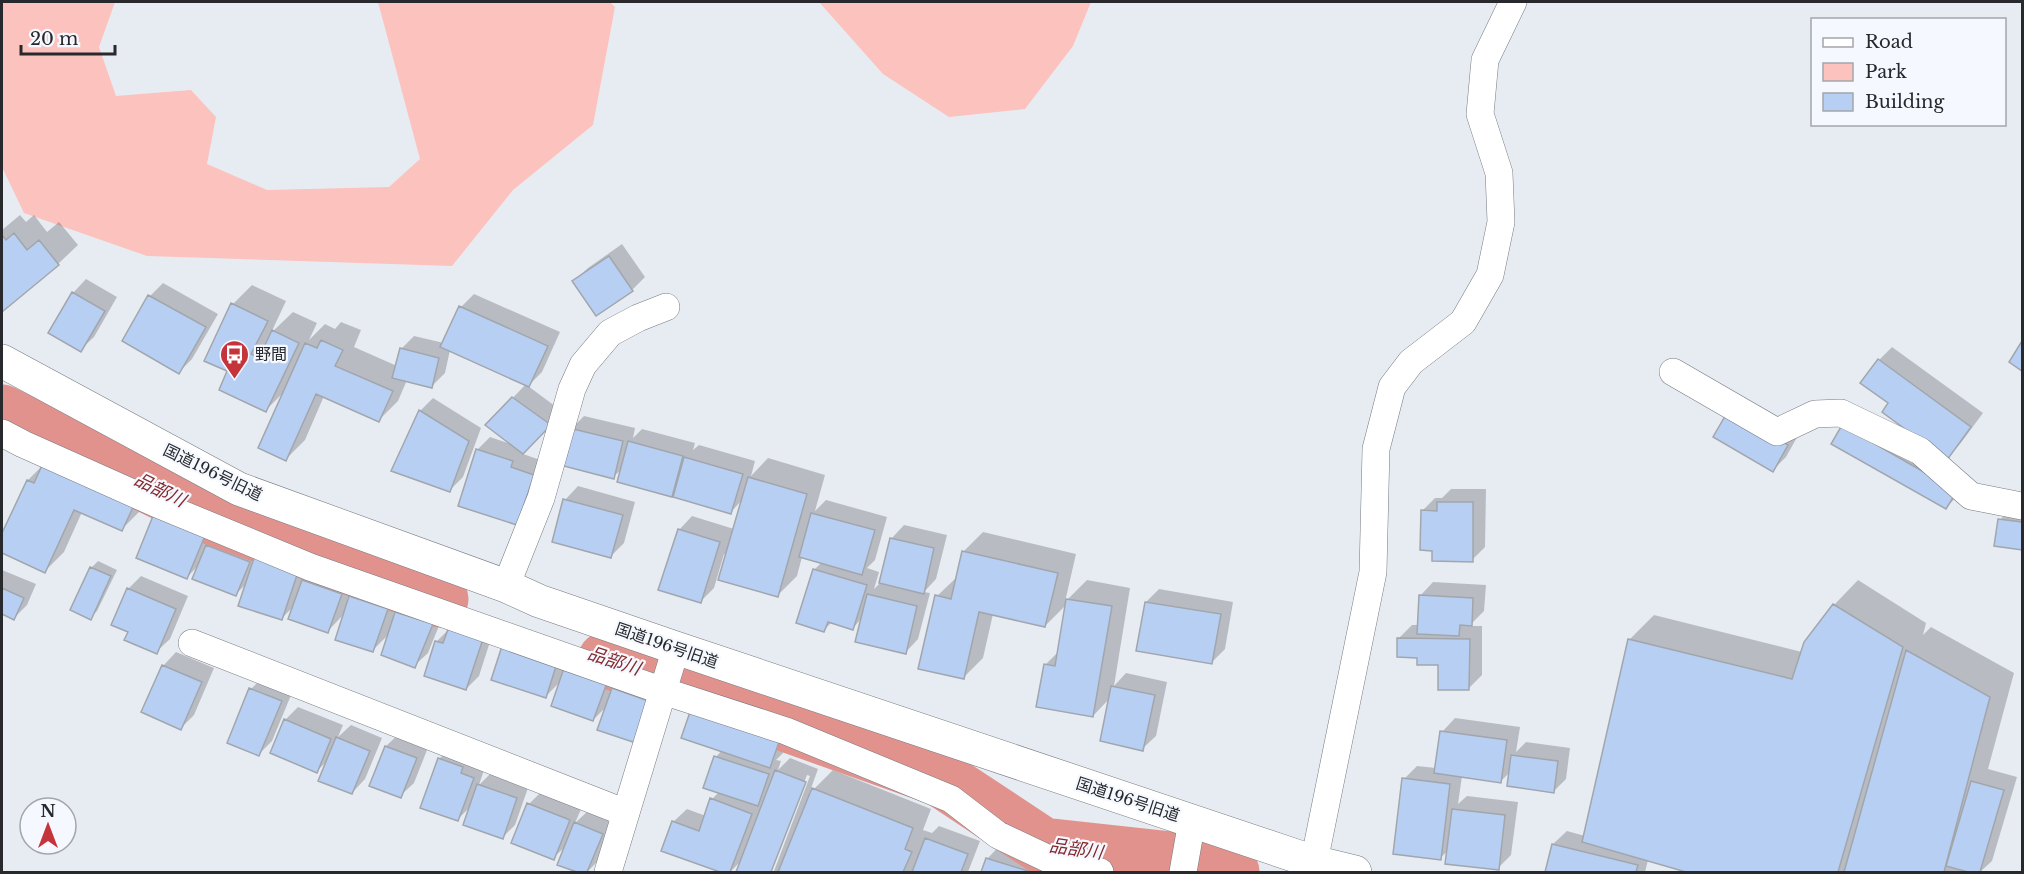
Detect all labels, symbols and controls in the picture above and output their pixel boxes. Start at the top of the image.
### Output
scale bar [21,18,116,56]
legend [1811,18,2006,126]
text: 20 m [30,28,78,50]
text: Road [1865,31,1913,53]
text: Park [1865,61,1907,83]
text: Building [1865,91,1944,113]
bus stop icon: 野間 [218,338,250,380]
place label: 野間 [255,344,287,364]
street label: 国道196号旧道 [160,439,266,505]
water label: 品部川 [131,468,191,513]
street label: 国道196号旧道 [613,618,721,672]
water label: 品部川 [585,642,645,680]
street label: 国道196号旧道 [1074,773,1182,825]
north arrow [18,796,78,856]
text: N [40,801,56,821]
water label: 品部川 [1048,834,1106,864]

